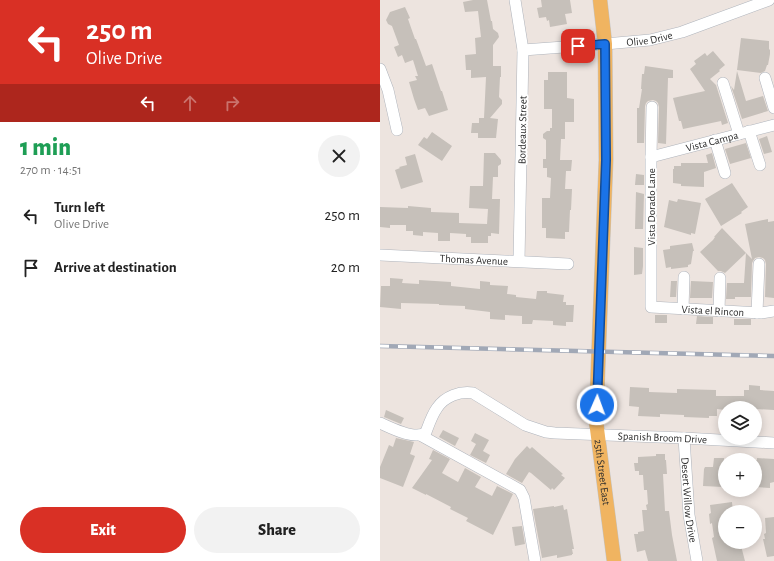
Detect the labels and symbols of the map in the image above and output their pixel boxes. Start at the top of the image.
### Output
pin [561,29,595,63]
street label: Olive Drive [626,30,674,48]
street label: Bordeaux Street [516,95,529,164]
street label: Vista Campa [685,130,739,154]
street label: Vista Dorado Lane [646,168,657,246]
street label: Thomas Avenue [440,253,508,267]
street label: Vista el Rincon [681,304,744,318]
position arrow [576,384,618,426]
street label: Spanish Broom Drive [617,430,707,445]
street label: 25th Street East [592,439,612,506]
street label: Desert Willow Drive [679,457,699,543]

